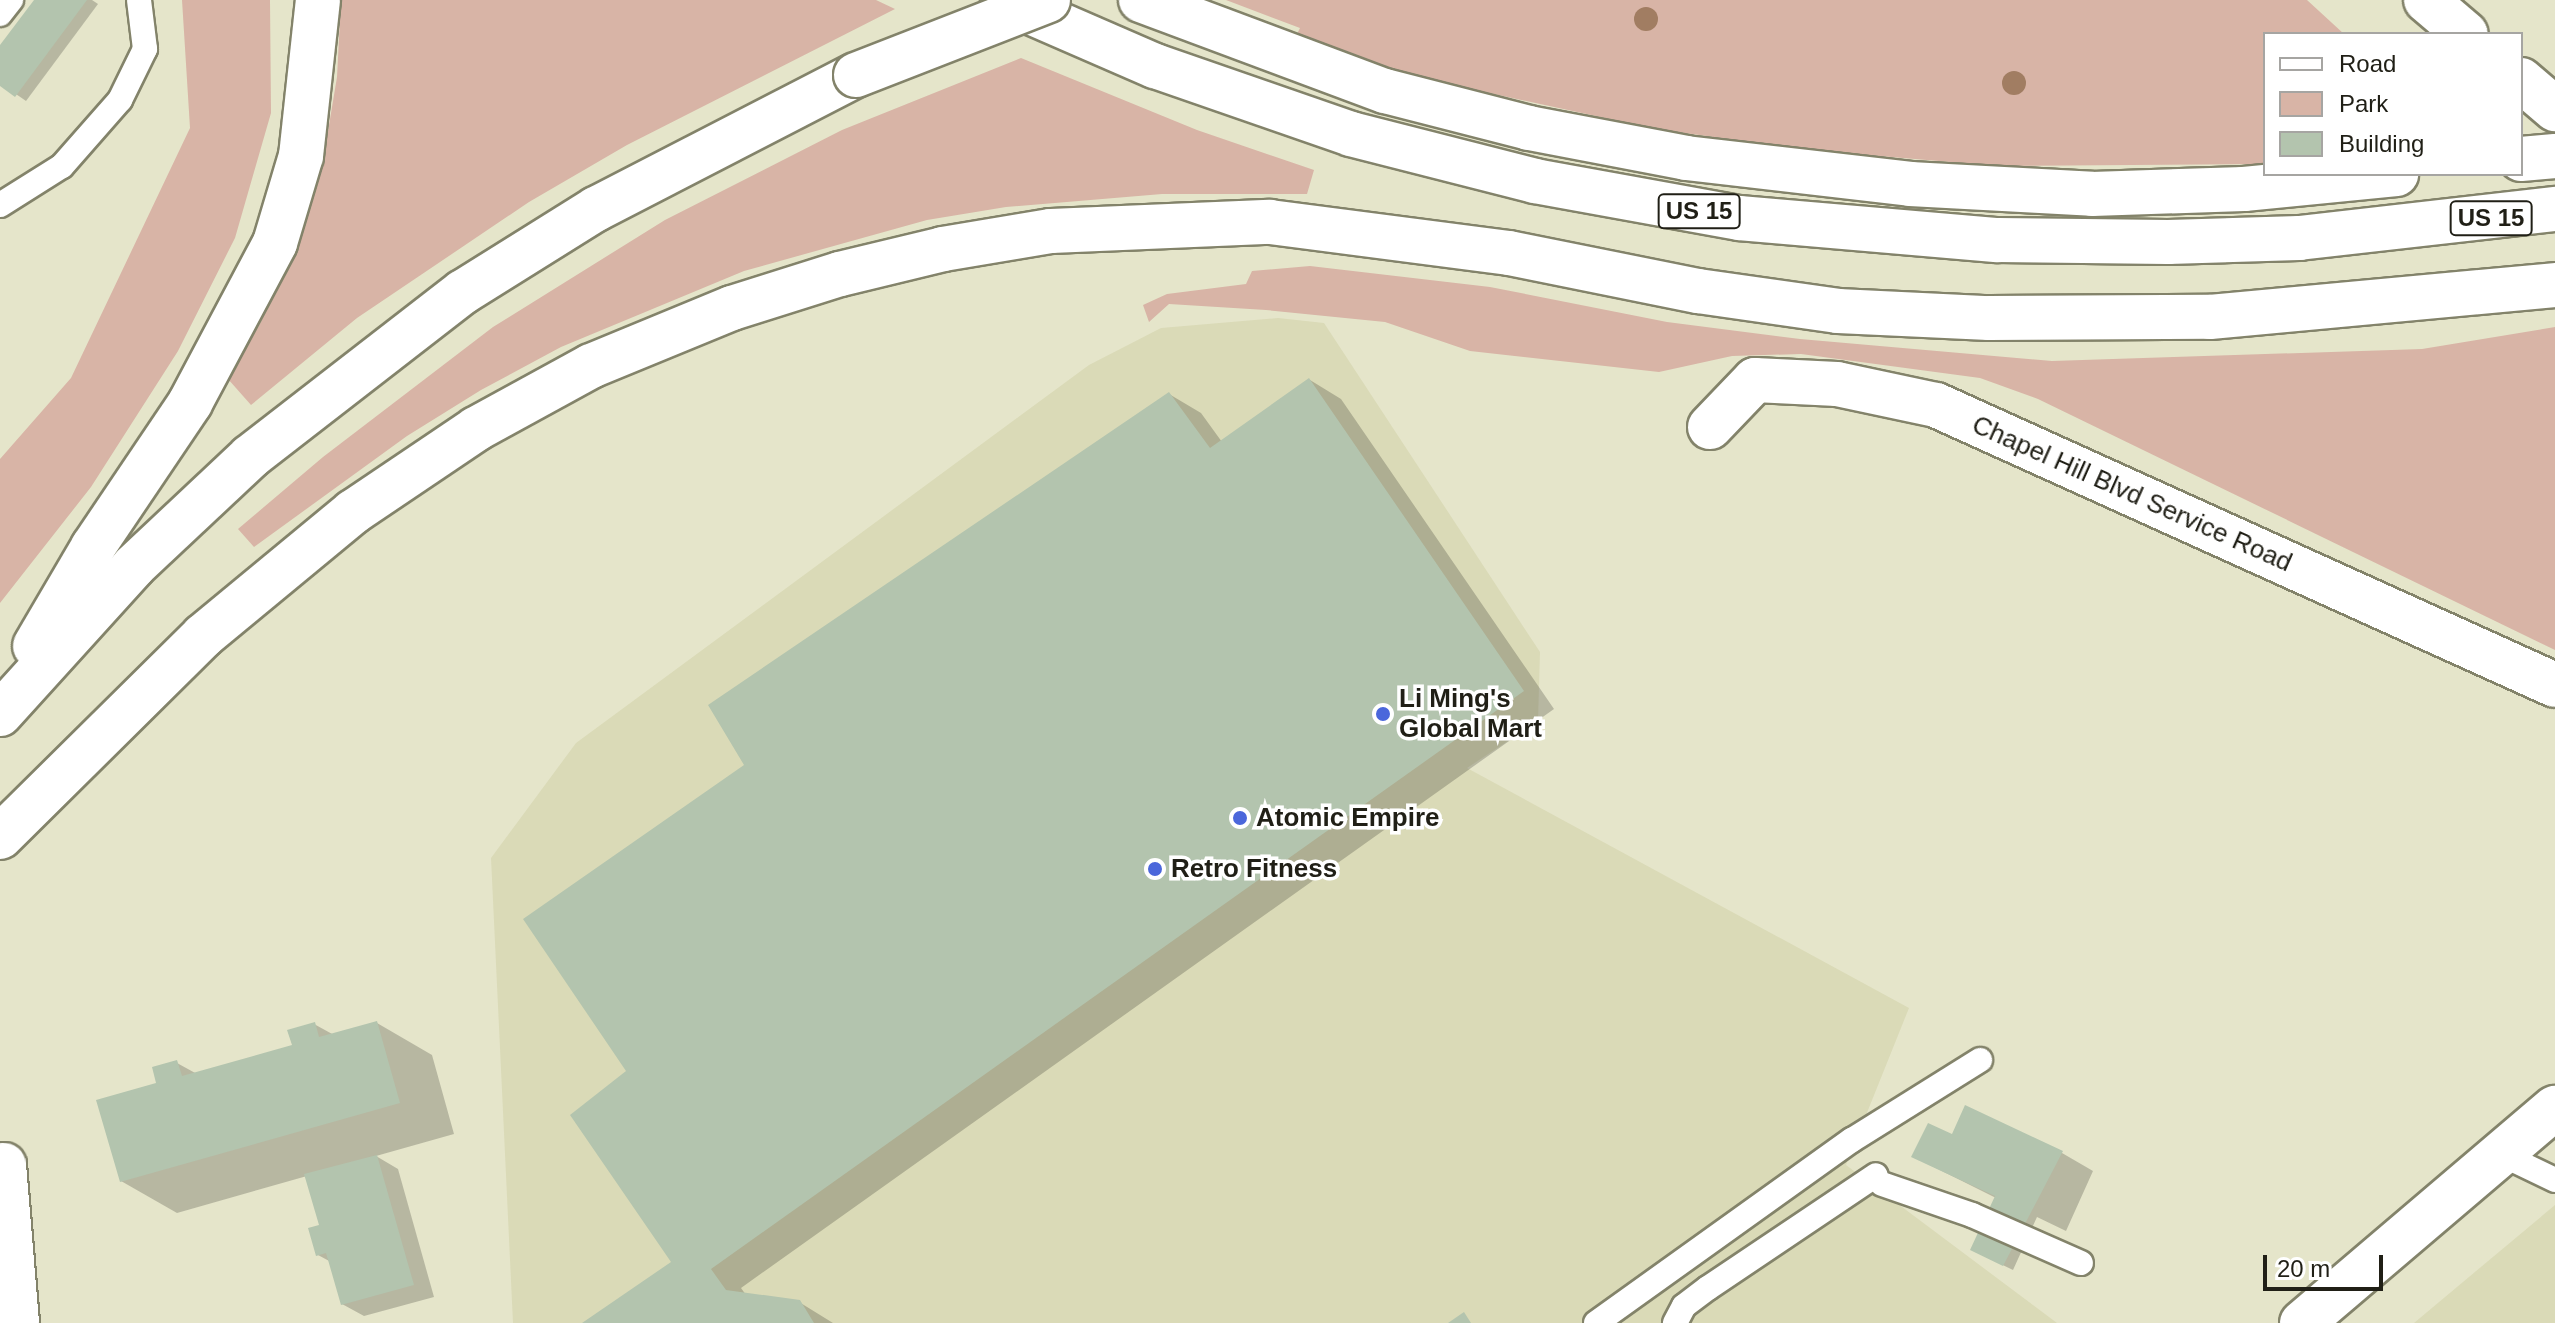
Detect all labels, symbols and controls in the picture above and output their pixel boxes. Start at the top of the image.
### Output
legend [2263,32,2523,176]
text: Road [2339,50,2396,77]
text: Park [2339,90,2388,117]
text: Building [2339,130,2424,157]
road number: US 15 [1657,191,1741,231]
road number: US 15 [2449,198,2533,238]
street label: Chapel Hill Blvd Service Road [1967,409,2297,579]
place label: Li Ming's Global Mart [1399,683,1542,744]
marker: Li Ming's Global Mart [1374,705,1392,723]
place label: Atomic Empire [1256,802,1439,834]
marker: Atomic Empire [1231,809,1249,827]
place label: Retro Fitness [1171,853,1337,885]
marker: Retro Fitness [1146,860,1164,878]
scale bar [2267,1239,2387,1289]
text: 20 m [2277,1255,2330,1282]

